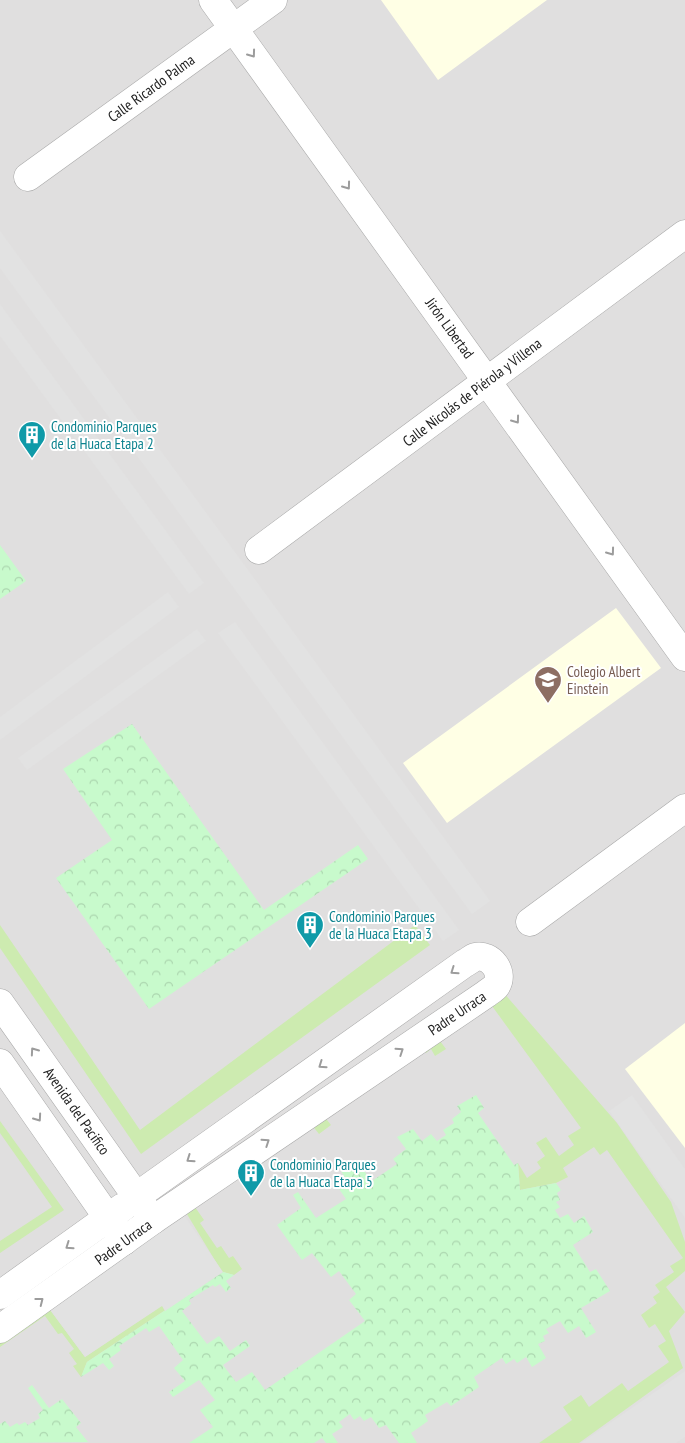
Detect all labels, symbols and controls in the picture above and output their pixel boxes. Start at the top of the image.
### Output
one-way arrow [246,48,255,58]
street label: Calle Ricardo Palma [104,50,198,126]
one-way arrow [341,180,350,189]
street label: Jirón Libertad [421,293,478,362]
street label: Calle Nicolás de Piérola y Villena [399,334,545,450]
one-way arrow [510,414,519,424]
place label: Condominio Parques de la Huaca Etapa 2 [51,417,157,453]
building icon: Condominio Parques de la Huaca Etapa 2 [17,420,47,459]
one-way arrow [605,546,614,556]
place label: Colegio Albert Einstein [567,662,640,698]
school or university icon: Colegio Albert Einstein [533,665,563,704]
place label: Condominio Parques de la Huaca Etapa 3 [329,907,435,943]
building icon: Condominio Parques de la Huaca Etapa 3 [295,910,325,949]
one-way arrow [451,965,460,974]
street label: Padre Urraca [424,987,490,1039]
one-way arrow [31,1047,40,1057]
one-way arrow [395,1048,404,1058]
one-way arrow [318,1059,328,1068]
street label: Avenida del Pacifico [40,1064,114,1158]
one-way arrow [32,1112,41,1121]
one-way arrow [260,1139,269,1149]
one-way arrow [186,1153,195,1162]
place label: Condominio Parques de la Huaca Etapa 5 [270,1155,376,1191]
building icon: Condominio Parques de la Huaca Etapa 5 [236,1158,266,1197]
street label: Padre Urraca [91,1215,155,1269]
one-way arrow [65,1240,74,1249]
one-way arrow [34,1298,44,1307]

